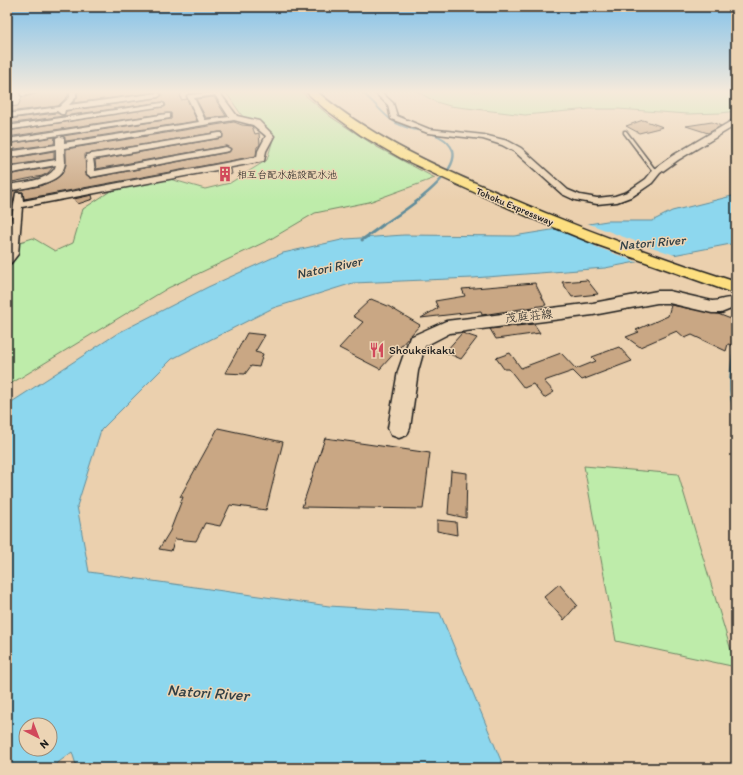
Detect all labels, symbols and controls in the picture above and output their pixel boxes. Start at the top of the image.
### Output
building icon: 相互台配水施設配水池 [216,165,234,183]
place label: 相互台配水施設配水池 [237,168,337,181]
street label: Tohoku Expressway [474,184,556,229]
water label: Natori River [618,232,688,253]
water label: Natori River [295,253,365,282]
street label: 茂庭荘線 [504,307,554,325]
restaurant icon: Shoukeikaku [368,341,386,359]
place label: Shoukeikaku [389,343,455,357]
water label: Natori River [166,680,251,705]
north arrow [18,717,58,757]
text: N [37,737,51,751]

